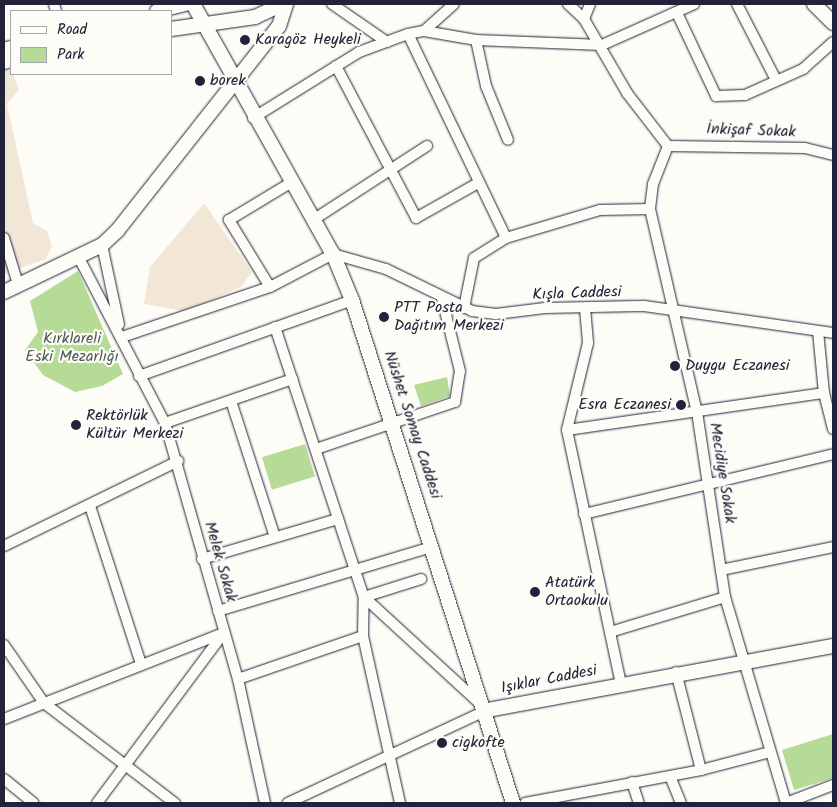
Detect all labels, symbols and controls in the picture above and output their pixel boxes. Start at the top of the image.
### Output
legend [10,10,172,75]
text: Road [57,18,87,42]
place label: Karagöz Heykeli [255,30,361,50]
marker: Karagöz Heykeli [239,34,251,46]
text: Park [57,43,84,67]
place label: borek [210,71,246,91]
marker: borek [194,75,206,87]
street label: İnkişaf Sokak [706,120,796,142]
street label: Kışla Caddesi [532,283,622,305]
place label: PTT Posta Dağıtım Merkezi [394,298,504,336]
marker: PTT Posta Dağıtım Merkezi [378,311,390,323]
park label: Kırklareli Eski Mezarlığı [25,329,119,367]
street label: Nüshet Somay Caddesi [379,349,445,501]
place label: Duygu Eczanesi [685,356,790,376]
marker: Duygu Eczanesi [669,360,681,372]
place label: Esra Eczanesi [578,395,671,415]
marker: Esra Eczanesi [675,399,687,411]
place label: Rektörlük Kültür Merkezi [86,406,183,444]
marker: Rektörlük Kültür Merkezi [70,419,82,431]
street label: Mecidiye Sokak [705,421,739,525]
street label: Melek Sokak [199,519,241,605]
place label: Atatürk Ortaokulu [545,573,608,611]
marker: Atatürk Ortaokulu [529,586,541,598]
street label: Işıklar Caddesi [499,661,599,699]
place label: cigkofte [452,733,505,753]
marker: cigkofte [436,737,448,749]

